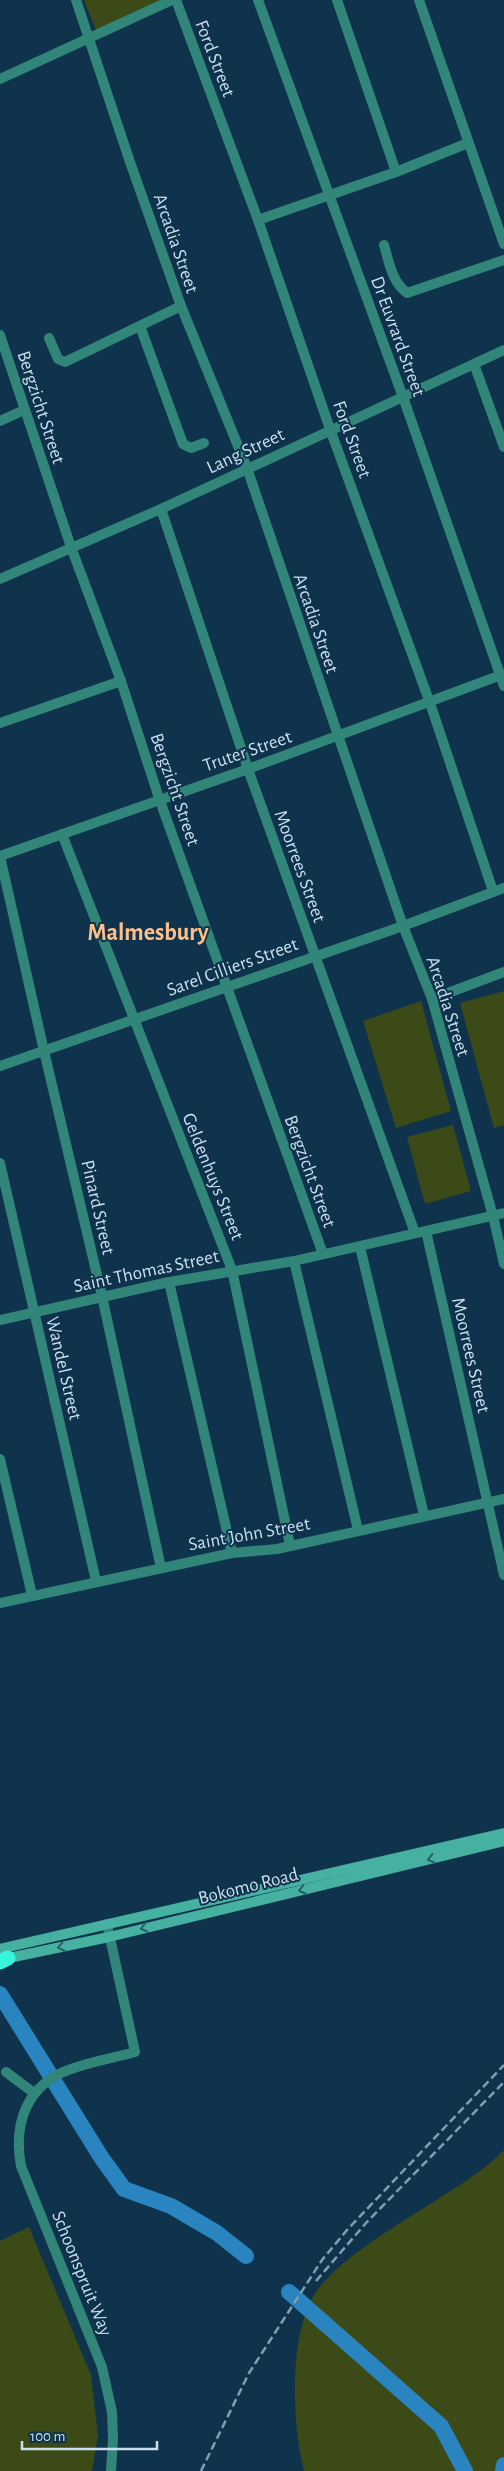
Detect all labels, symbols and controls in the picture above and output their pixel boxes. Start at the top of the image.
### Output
street label: Ford Street [191,18,238,100]
street label: Arcadia Street [150,191,201,296]
street label: Dr Euvrard Street [367,274,428,399]
street label: Bergzicht Street [13,349,68,466]
street label: Ford Street [329,398,374,481]
street label: Lang Street [204,425,287,478]
street label: Arcadia Street [290,571,341,676]
street label: Truter Street [201,727,294,775]
street label: Bergzicht Street [146,731,203,848]
street label: Moorrees Street [271,808,329,925]
district label: Malmesbury [88,921,209,945]
street label: Sarel Cilliers Street [164,935,301,1000]
street label: Arcadia Street [422,954,473,1059]
street label: Geldenhuys Street [178,1110,247,1243]
street label: Bergzicht Street [281,1113,339,1230]
street label: Pinard Street [77,1158,118,1257]
street label: Saint Thomas Street [72,1247,221,1296]
street label: Moorrees Street [448,1296,493,1415]
street label: Wandel Street [42,1315,85,1422]
street label: Saint John Street [187,1514,312,1555]
one-way arrow [426,1853,435,1864]
street label: Bokomo Road [196,1865,300,1908]
one-way arrow [298,1884,307,1895]
one-way arrow [140,1922,149,1933]
one-way arrow [57,1941,66,1952]
street label: Schoonspruit Way [48,2208,115,2339]
scale bar [22,2418,158,2450]
text: 100 m [30,2429,65,2444]

